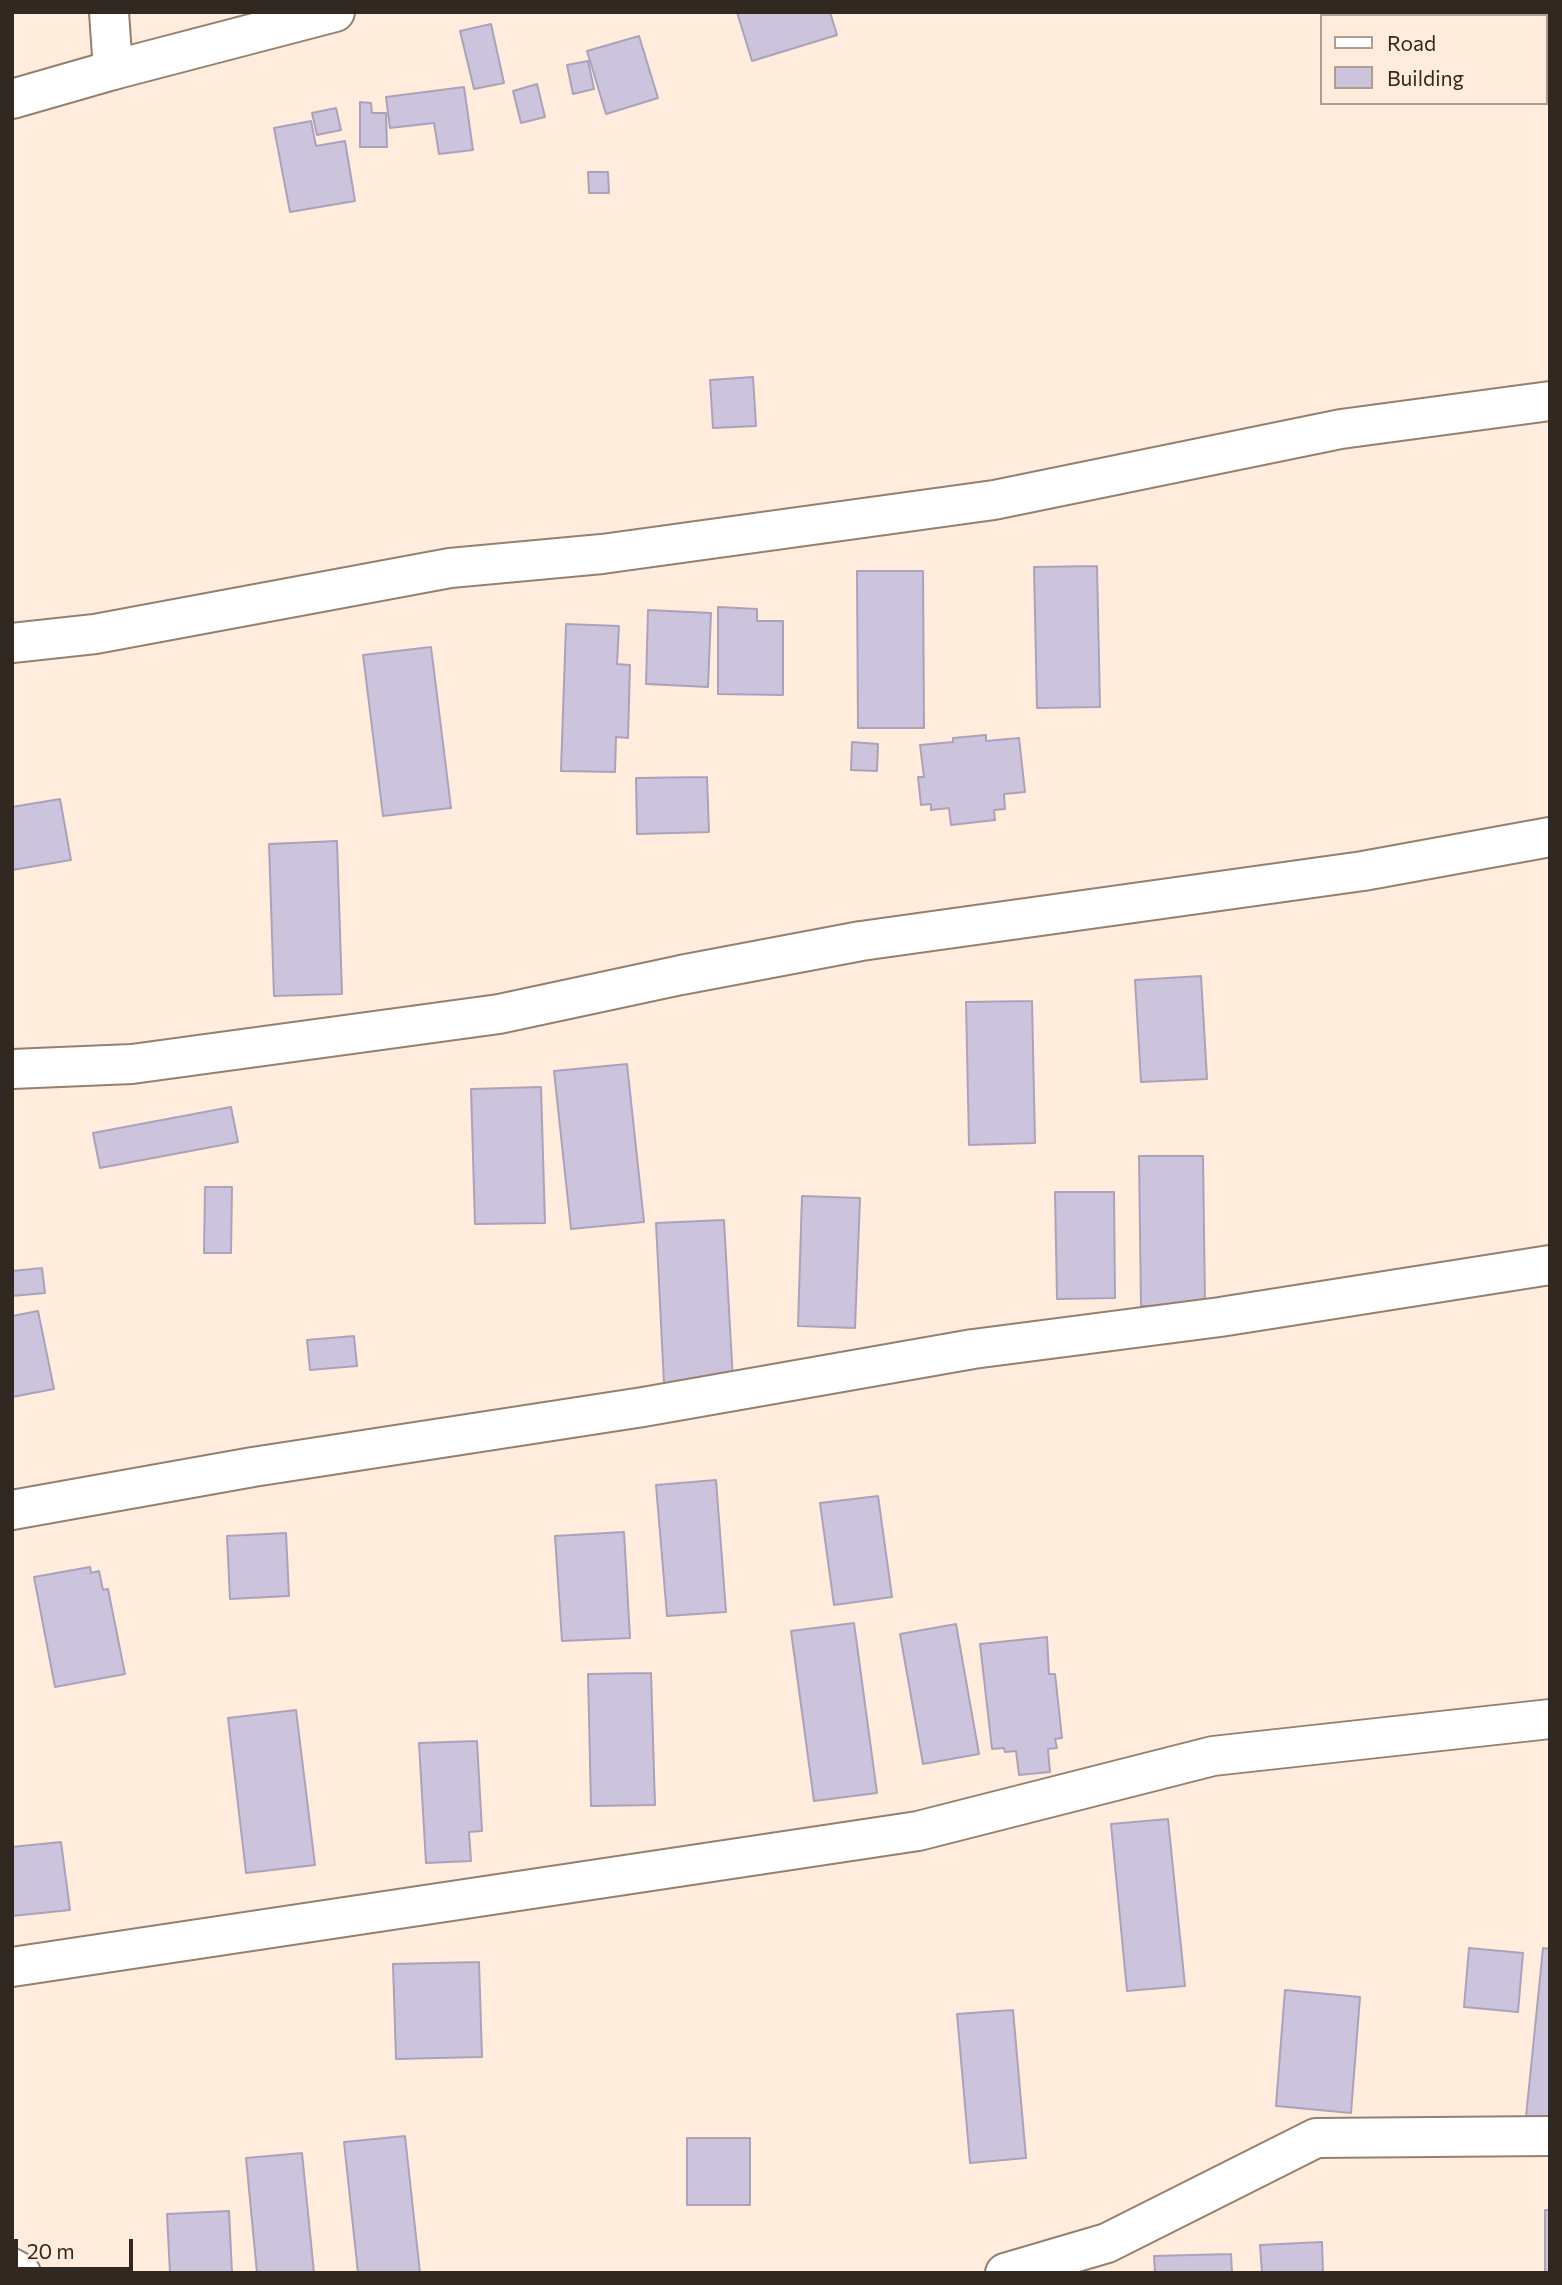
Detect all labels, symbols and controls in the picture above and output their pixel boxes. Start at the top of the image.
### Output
legend [1320,14,1548,105]
text: Road [1387,30,1436,55]
text: Building [1387,65,1464,90]
scale bar [18,2226,136,2270]
text: 20 m [27,2238,75,2263]

